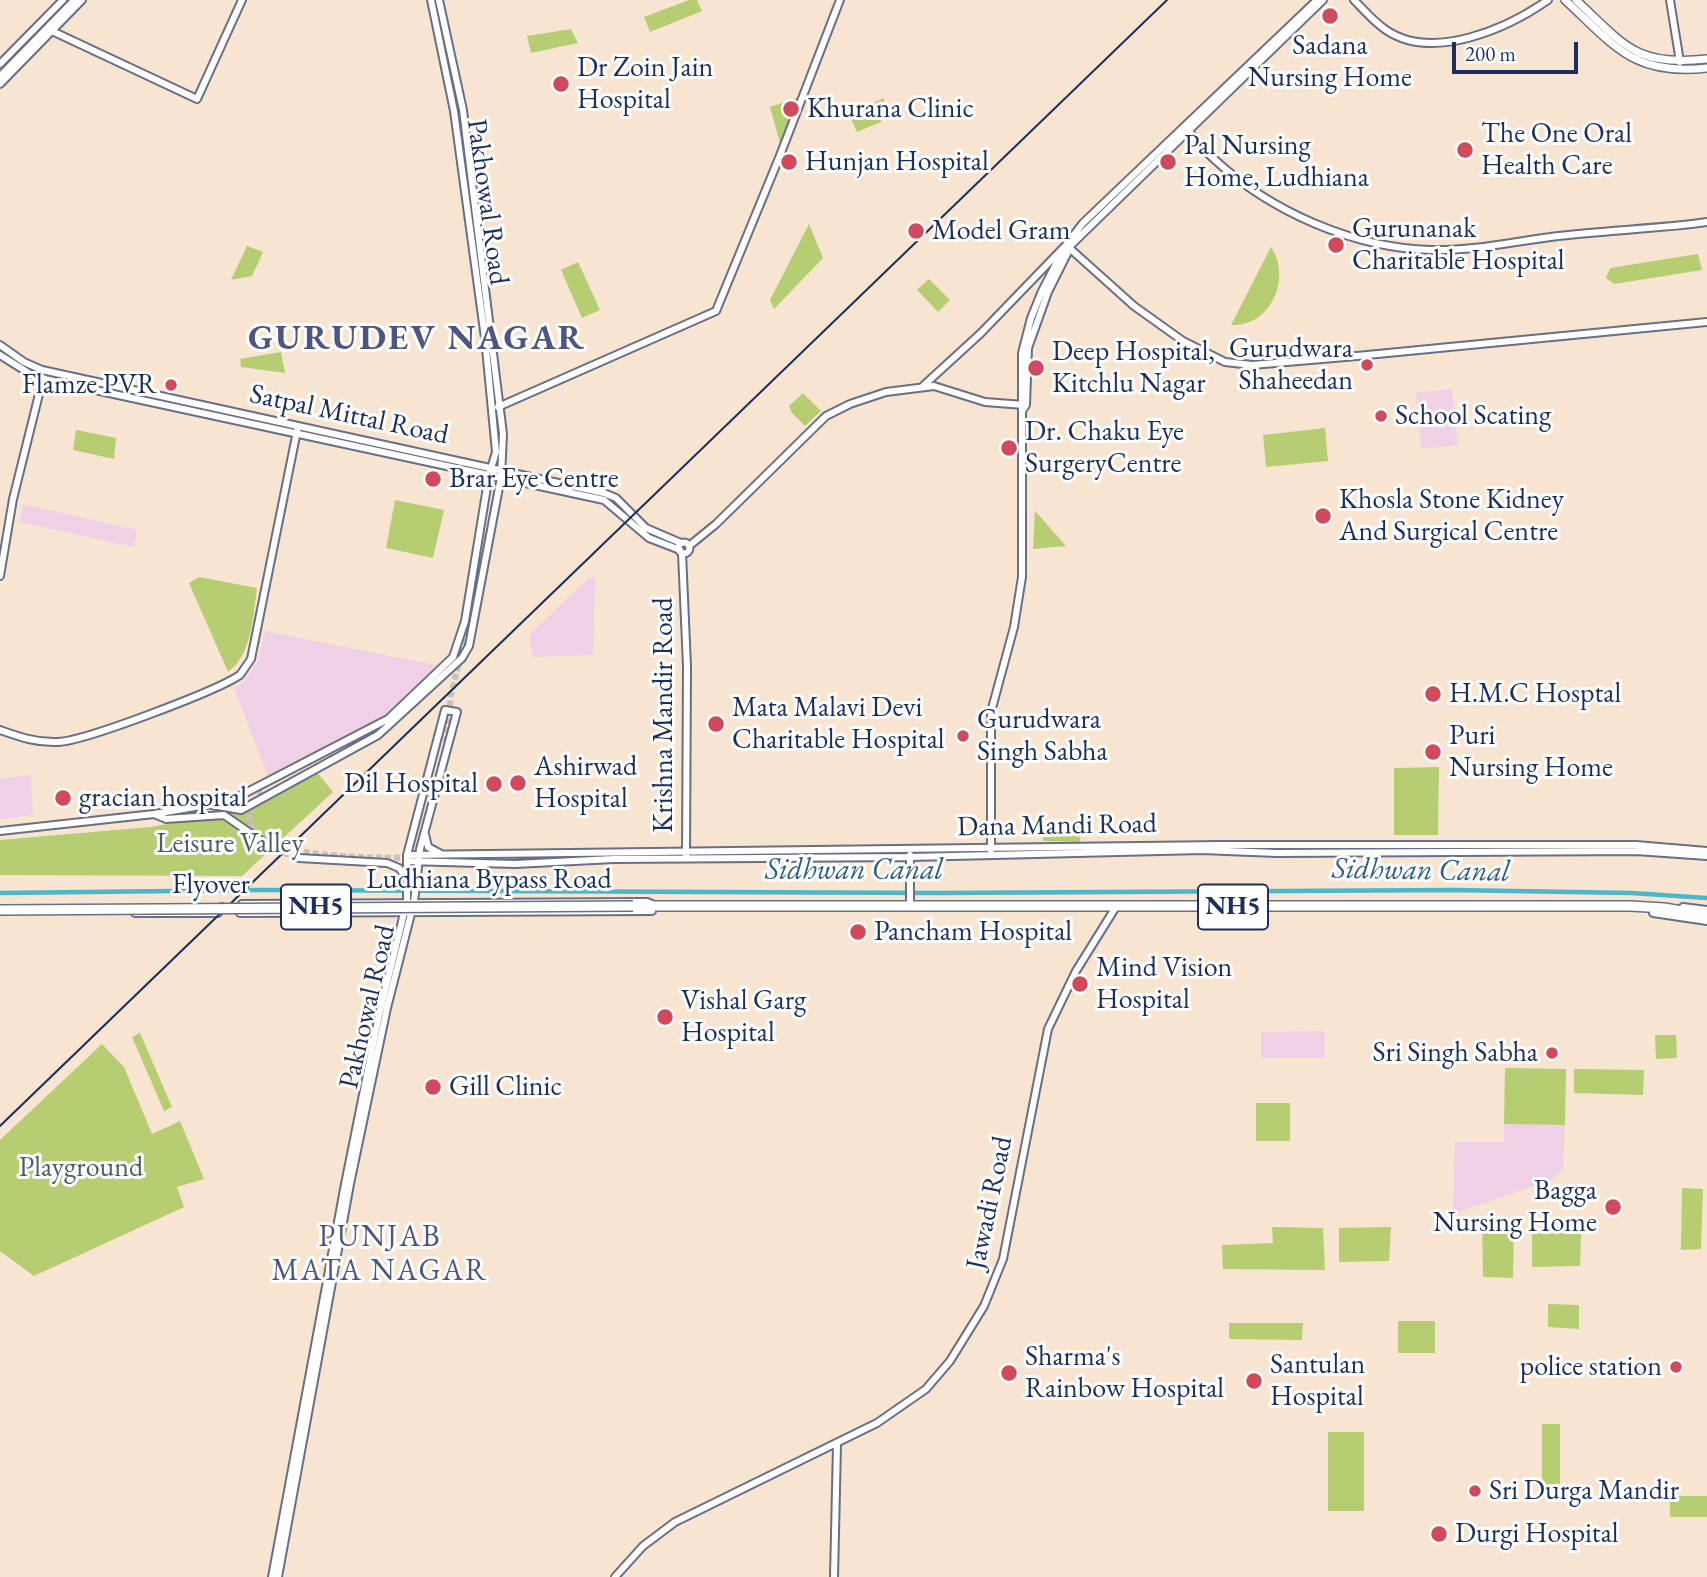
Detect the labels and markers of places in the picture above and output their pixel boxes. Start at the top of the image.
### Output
marker: Sadana Nursing Home [1320,6,1340,26]
place label: Sadana Nursing Home [1248,29,1412,95]
place label: Dr Zoin Jain Hospital [577,51,713,117]
marker: Dr Zoin Jain Hospital [551,74,571,94]
place label: Khurana Clinic [807,92,974,126]
marker: Khurana Clinic [781,99,801,119]
place label: The One Oral Health Care [1481,117,1632,183]
place label: Pal Nursing Home, Ludhiana [1184,129,1369,195]
marker: The One Oral Health Care [1455,140,1475,160]
place label: Hunjan Hospital [805,145,989,179]
marker: Hunjan Hospital [779,152,799,172]
marker: Pal Nursing Home, Ludhiana [1158,152,1178,172]
place label: Gurunanak Charitable Hospital [1352,212,1565,278]
place label: Model Gram [932,214,1071,248]
marker: Model Gram [906,221,926,241]
marker: Gurunanak Charitable Hospital [1326,235,1346,255]
place label: Gurudwara Shaheedan [1229,332,1353,398]
place label: Deep Hospital, Kitchlu Nagar [1052,335,1215,401]
marker: Gurudwara Shaheedan [1359,357,1375,373]
marker: Deep Hospital, Kitchlu Nagar [1026,358,1046,378]
place label: Flamze PVR [22,368,157,402]
marker: Flamze PVR [163,377,179,393]
place label: School Scating [1395,399,1551,433]
marker: School Scating [1373,408,1389,424]
place label: Dr. Chaku Eye SurgeryCentre [1025,415,1184,481]
marker: Dr. Chaku Eye SurgeryCentre [999,438,1019,458]
place label: Brar Eye Centre [449,462,619,496]
marker: Brar Eye Centre [423,469,443,489]
place label: Khosla Stone Kidney And Surgical Centre [1339,483,1564,549]
marker: Khosla Stone Kidney And Surgical Centre [1313,506,1333,526]
place label: H.M.C Hosptal [1449,677,1621,711]
marker: H.M.C Hosptal [1423,684,1443,704]
place label: Mata Malavi Devi Charitable Hospital [732,691,945,757]
place label: Gurudwara Singh Sabha [977,703,1108,769]
marker: Mata Malavi Devi Charitable Hospital [706,714,726,734]
place label: Puri Nursing Home [1449,719,1613,785]
marker: Gurudwara Singh Sabha [955,728,971,744]
marker: Puri Nursing Home [1423,742,1443,762]
place label: Ashirwad Hospital [534,750,637,816]
place label: Dil Hospital [344,767,478,801]
marker: Ashirwad Hospital [508,773,528,793]
marker: Dil Hospital [484,774,504,794]
place label: gracian hospital [79,781,247,815]
marker: gracian hospital [53,788,73,808]
place label: Pancham Hospital [874,915,1072,949]
marker: Pancham Hospital [848,922,868,942]
place label: Mind Vision Hospital [1096,951,1232,1017]
marker: Mind Vision Hospital [1070,974,1090,994]
place label: Vishal Garg Hospital [681,984,806,1050]
marker: Vishal Garg Hospital [655,1007,675,1027]
place label: Sri Singh Sabha [1373,1036,1538,1070]
marker: Sri Singh Sabha [1544,1045,1560,1061]
place label: Gill Clinic [449,1070,562,1104]
marker: Gill Clinic [423,1077,443,1097]
place label: Bagga Nursing Home [1433,1174,1597,1240]
marker: Bagga Nursing Home [1603,1197,1623,1217]
place label: Sharma's Rainbow Hospital [1025,1340,1224,1406]
place label: Santulan Hospital [1270,1348,1365,1414]
place label: police station [1520,1350,1662,1384]
marker: police station [1668,1359,1684,1375]
marker: Sharma's Rainbow Hospital [999,1363,1019,1383]
marker: Santulan Hospital [1244,1371,1264,1391]
place label: Sri Durga Mandir [1489,1474,1679,1508]
marker: Sri Durga Mandir [1467,1483,1483,1499]
place label: Durgi Hospital [1455,1517,1619,1551]
marker: Durgi Hospital [1429,1524,1449,1544]

